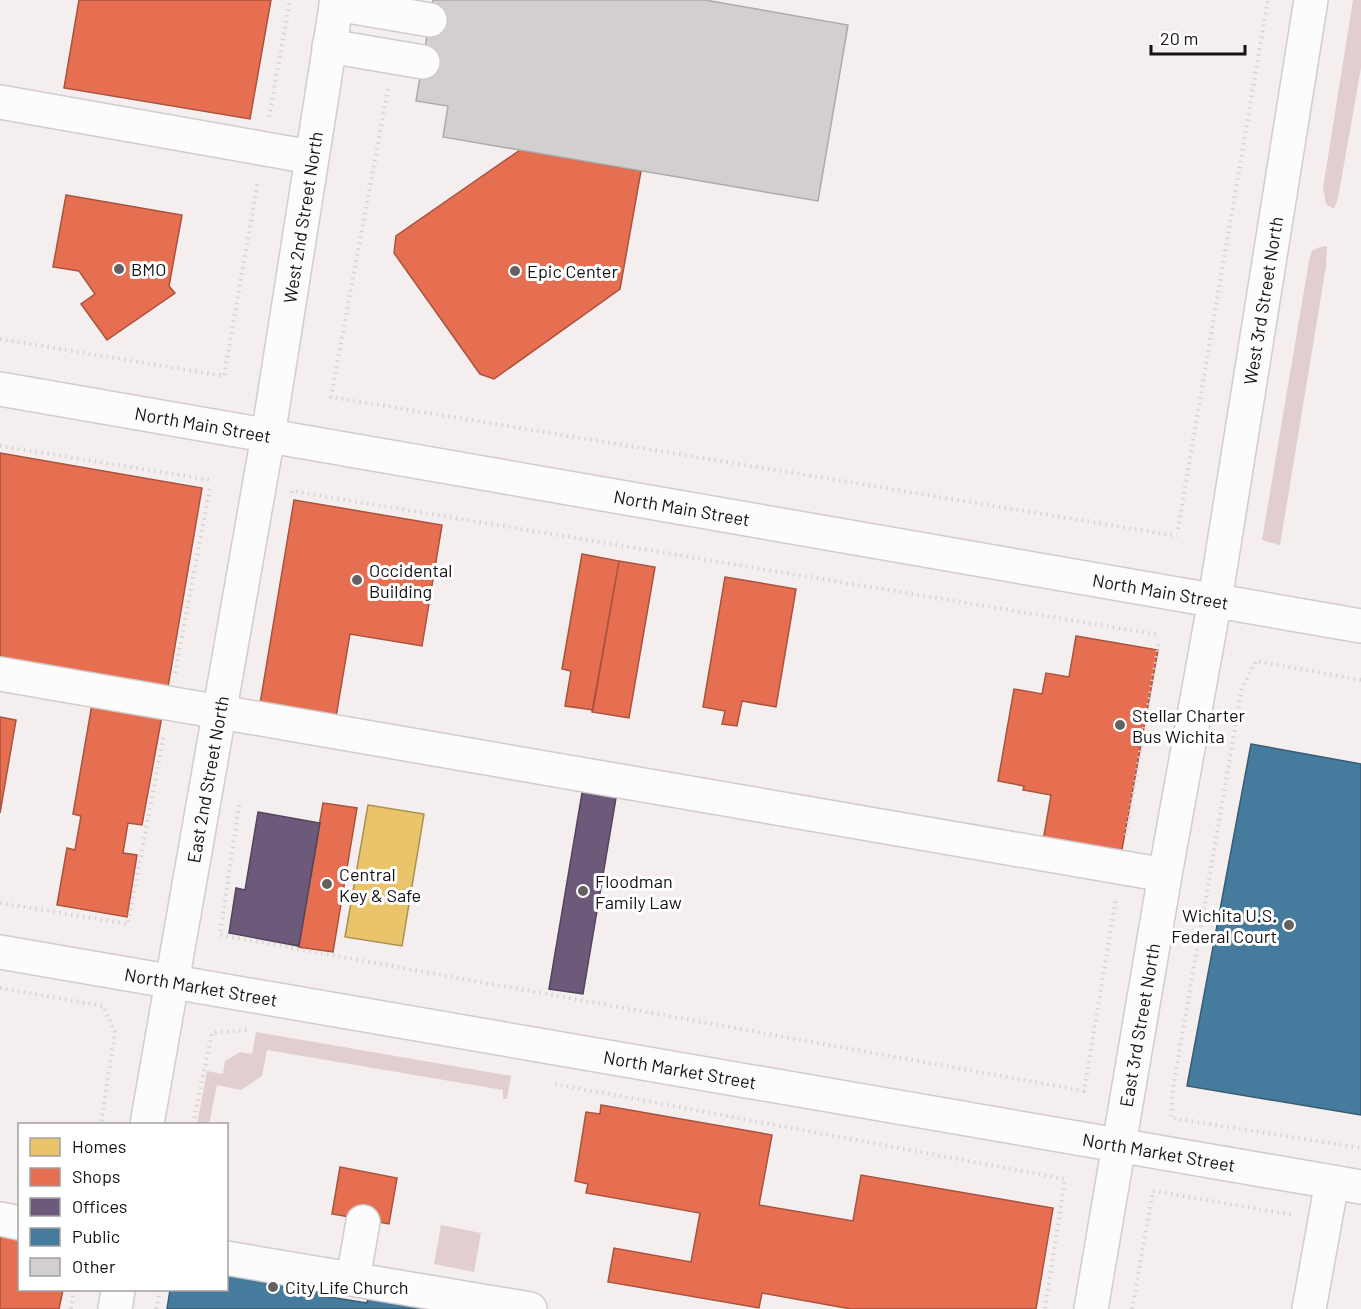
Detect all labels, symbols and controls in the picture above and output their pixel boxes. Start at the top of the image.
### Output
scale bar [1151,18,1246,56]
text: 20 m [1160,27,1198,49]
street label: West 2nd Street North [278,130,327,305]
street label: West 3rd Street North [1239,215,1287,386]
place label: BMO [131,258,166,280]
place label: Epic Center [527,260,618,282]
marker: BMO [112,262,126,276]
marker: Epic Center [508,264,522,278]
street label: North Main Street [133,402,273,447]
street label: North Main Street [612,485,752,530]
place label: Occidental Building [369,559,452,602]
street label: North Main Street [1091,568,1230,614]
marker: Occidental Building [350,573,364,587]
street label: East 2nd Street North [182,694,233,865]
place label: Stellar Charter Bus Wichita [1132,704,1246,747]
marker: Stellar Charter Bus Wichita [1113,718,1127,732]
place label: Central Key & Safe [339,863,421,906]
place label: Floodman Family Law [595,870,682,913]
marker: Central Key & Safe [320,877,334,891]
marker: Floodman Family Law [576,884,590,898]
place label: Wichita U.S. Federal Court [1171,904,1277,947]
marker: Wichita U.S. Federal Court [1282,918,1296,932]
street label: East 3rd Street North [1115,941,1164,1109]
street label: North Market Street [123,963,279,1011]
street label: North Market Street [602,1045,758,1093]
legend [18,1123,228,1291]
street label: North Market Street [1081,1128,1237,1176]
text: Homes [72,1135,126,1157]
text: Shops [72,1165,121,1187]
text: Offices [72,1195,128,1217]
text: Public [72,1225,120,1247]
text: Other [72,1255,116,1277]
place label: City Life Church [285,1276,408,1298]
marker: City Life Church [266,1280,280,1294]

